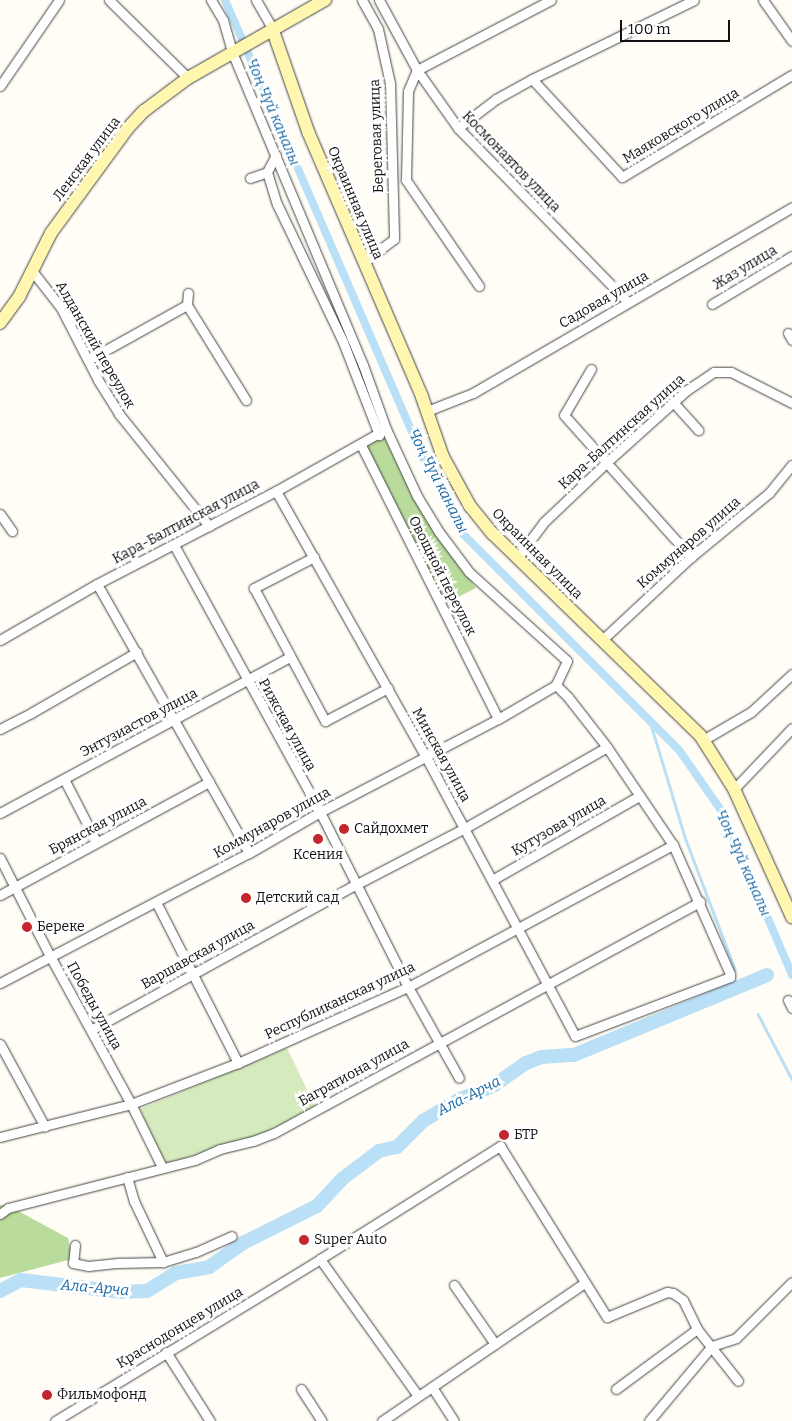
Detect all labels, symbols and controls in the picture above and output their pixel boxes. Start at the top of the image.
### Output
scale bar [622,10,732,42]
text: 100 m [628,20,671,38]
water label: Чоң Чүй каналы [242,56,304,168]
street label: Береговая улица [367,79,387,193]
street label: Маяковского улица [620,85,742,167]
street label: Космонавтов улица [458,108,564,216]
street label: Ленская улица [50,114,124,204]
street label: Окраинная улица [324,144,386,262]
street label: Жаз улица [710,242,780,294]
street label: Садовая улица [556,268,652,332]
street label: Алданский переулок [52,278,138,412]
street label: Кара-Балтинская улица [556,371,688,493]
water label: Чоң Чүй каналы [404,426,472,536]
street label: Кара-Балтинская улица [110,476,262,568]
street label: Коммунаров улица [634,494,744,592]
street label: Окраинная улица [488,505,586,603]
street label: Овощной переулок [405,513,479,639]
street label: Рижская улица [255,676,319,774]
street label: Энтузиастов улица [77,685,201,761]
street label: Минская улица [408,705,474,805]
street label: Коммунаров улица [211,784,333,862]
street label: Кутузова улица [509,792,609,860]
street label: Брянская улица [46,793,150,859]
water label: Чоң Чүй каналы [711,807,775,919]
place label: Сайдохмет [354,821,428,837]
marker: Сайдохмет [338,823,350,835]
marker: Ксения [312,833,324,845]
place label: Ксения [293,847,343,863]
place label: Детский сад [256,890,339,906]
marker: Детский сад [240,892,252,904]
street label: Варшавская улица [138,917,258,993]
place label: Береке [37,919,85,935]
marker: Береке [21,921,33,933]
street label: Победы улица [63,959,125,1053]
street label: Республиканская улица [262,959,418,1043]
street label: Багратиона улица [296,1036,412,1110]
water label: Ала-Арча [434,1072,504,1120]
place label: БТР [514,1127,538,1143]
marker: БТР [498,1129,510,1141]
place label: Super Auto [314,1232,387,1248]
marker: Super Auto [298,1234,310,1246]
water label: Ала-Арча [60,1276,130,1300]
street label: Краснодонцев улица [114,1284,246,1372]
place label: Фильмофонд [57,1387,147,1403]
marker: Фильмофонд [41,1389,53,1401]

